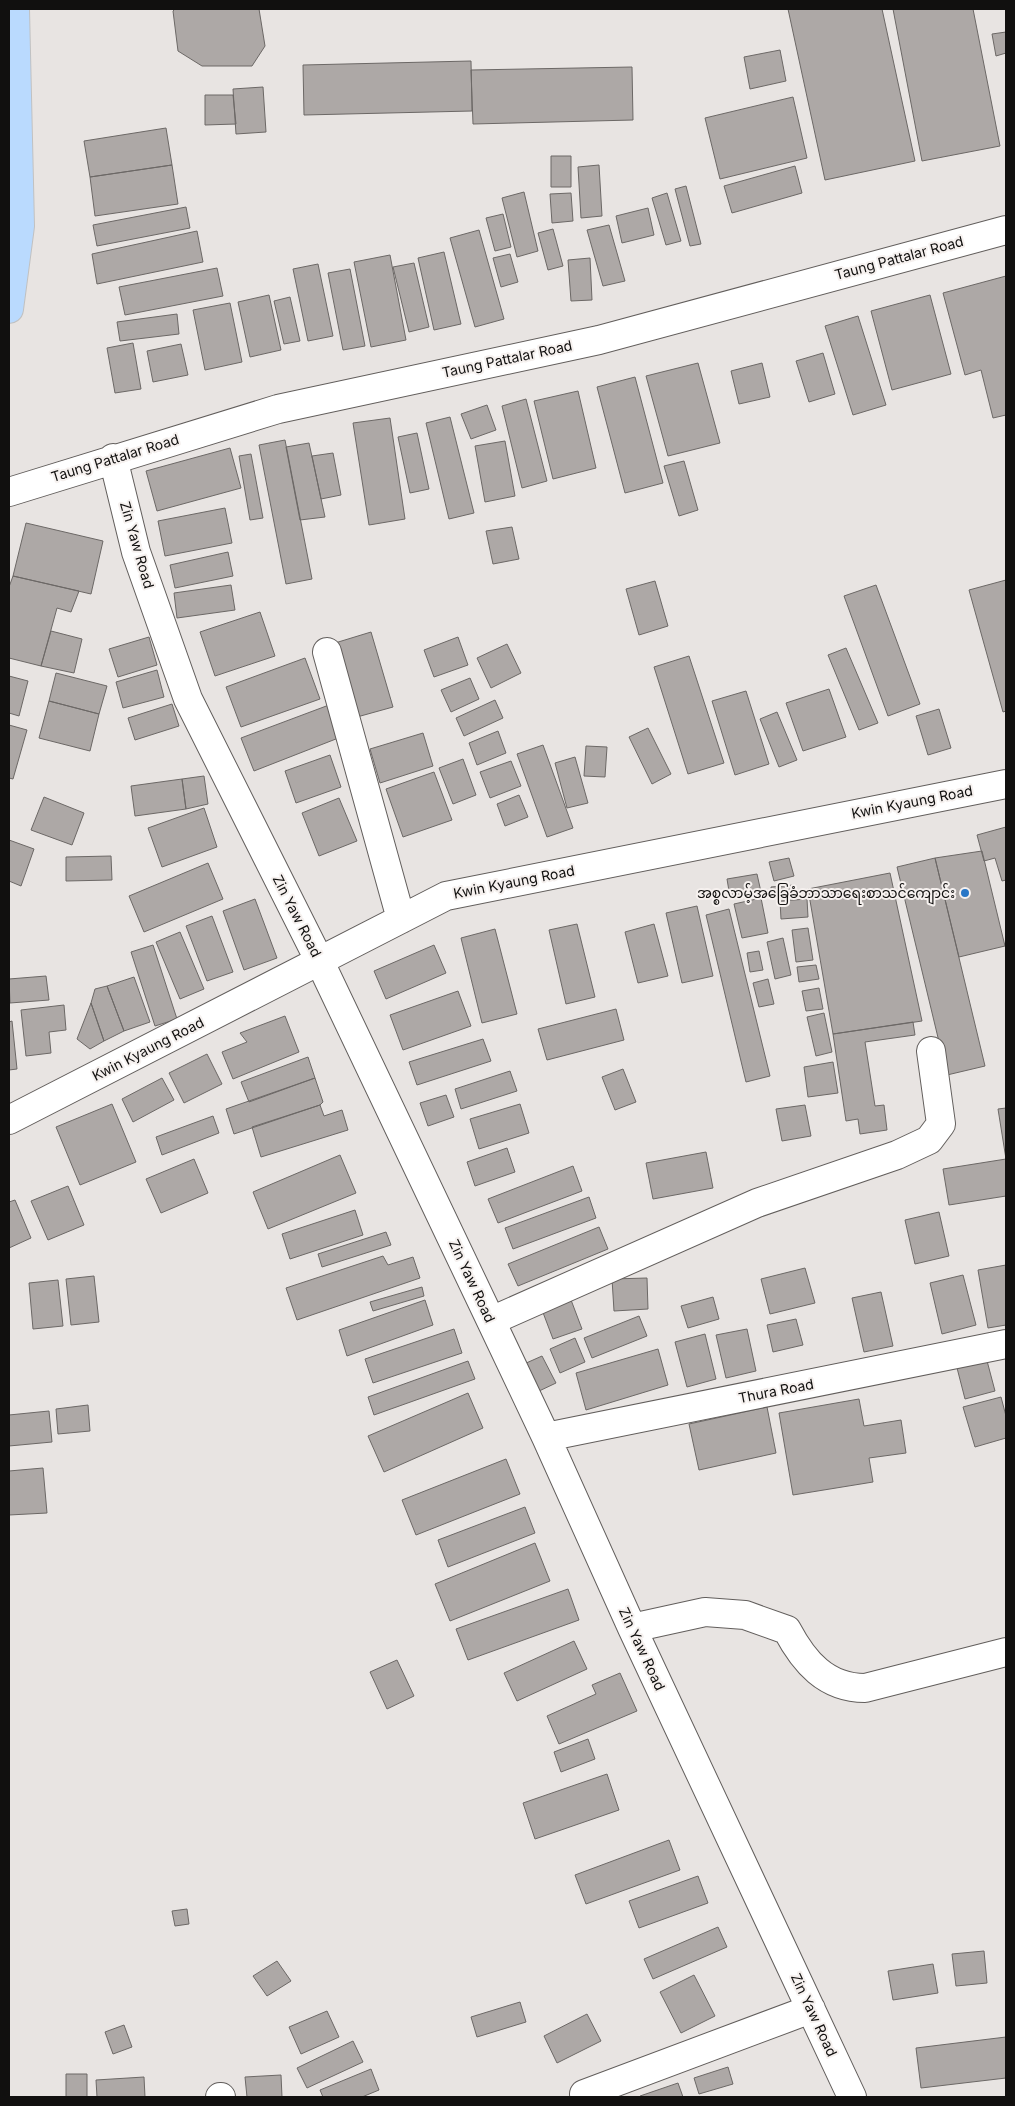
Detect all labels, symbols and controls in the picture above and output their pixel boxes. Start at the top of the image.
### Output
street label: Taung Pattalar Road [833,232,965,283]
street label: Taung Pattalar Road [440,336,574,381]
street label: Taung Pattalar Road [49,430,181,485]
street label: Zin Yaw Road [117,499,158,590]
street label: Kwin Kyaung Road [850,781,974,822]
street label: Kwin Kyaung Road [452,861,576,902]
street label: Zin Yaw Road [269,872,325,960]
place label: အစ္စလာမ့်အခြေခံဘာသာရေးစာသင်ကျောင်း [697,883,955,905]
marker: အစ္စလာမ့်အခြေခံဘာသာရေးစာသင်ကျောင်း [959,887,971,899]
street label: Kwin Kyaung Road [89,1013,206,1084]
street label: Zin Yaw Road [446,1236,499,1325]
street label: Thura Road [737,1375,815,1406]
street label: Zin Yaw Road [616,1604,669,1693]
street label: Zin Yaw Road [788,1970,841,2059]

